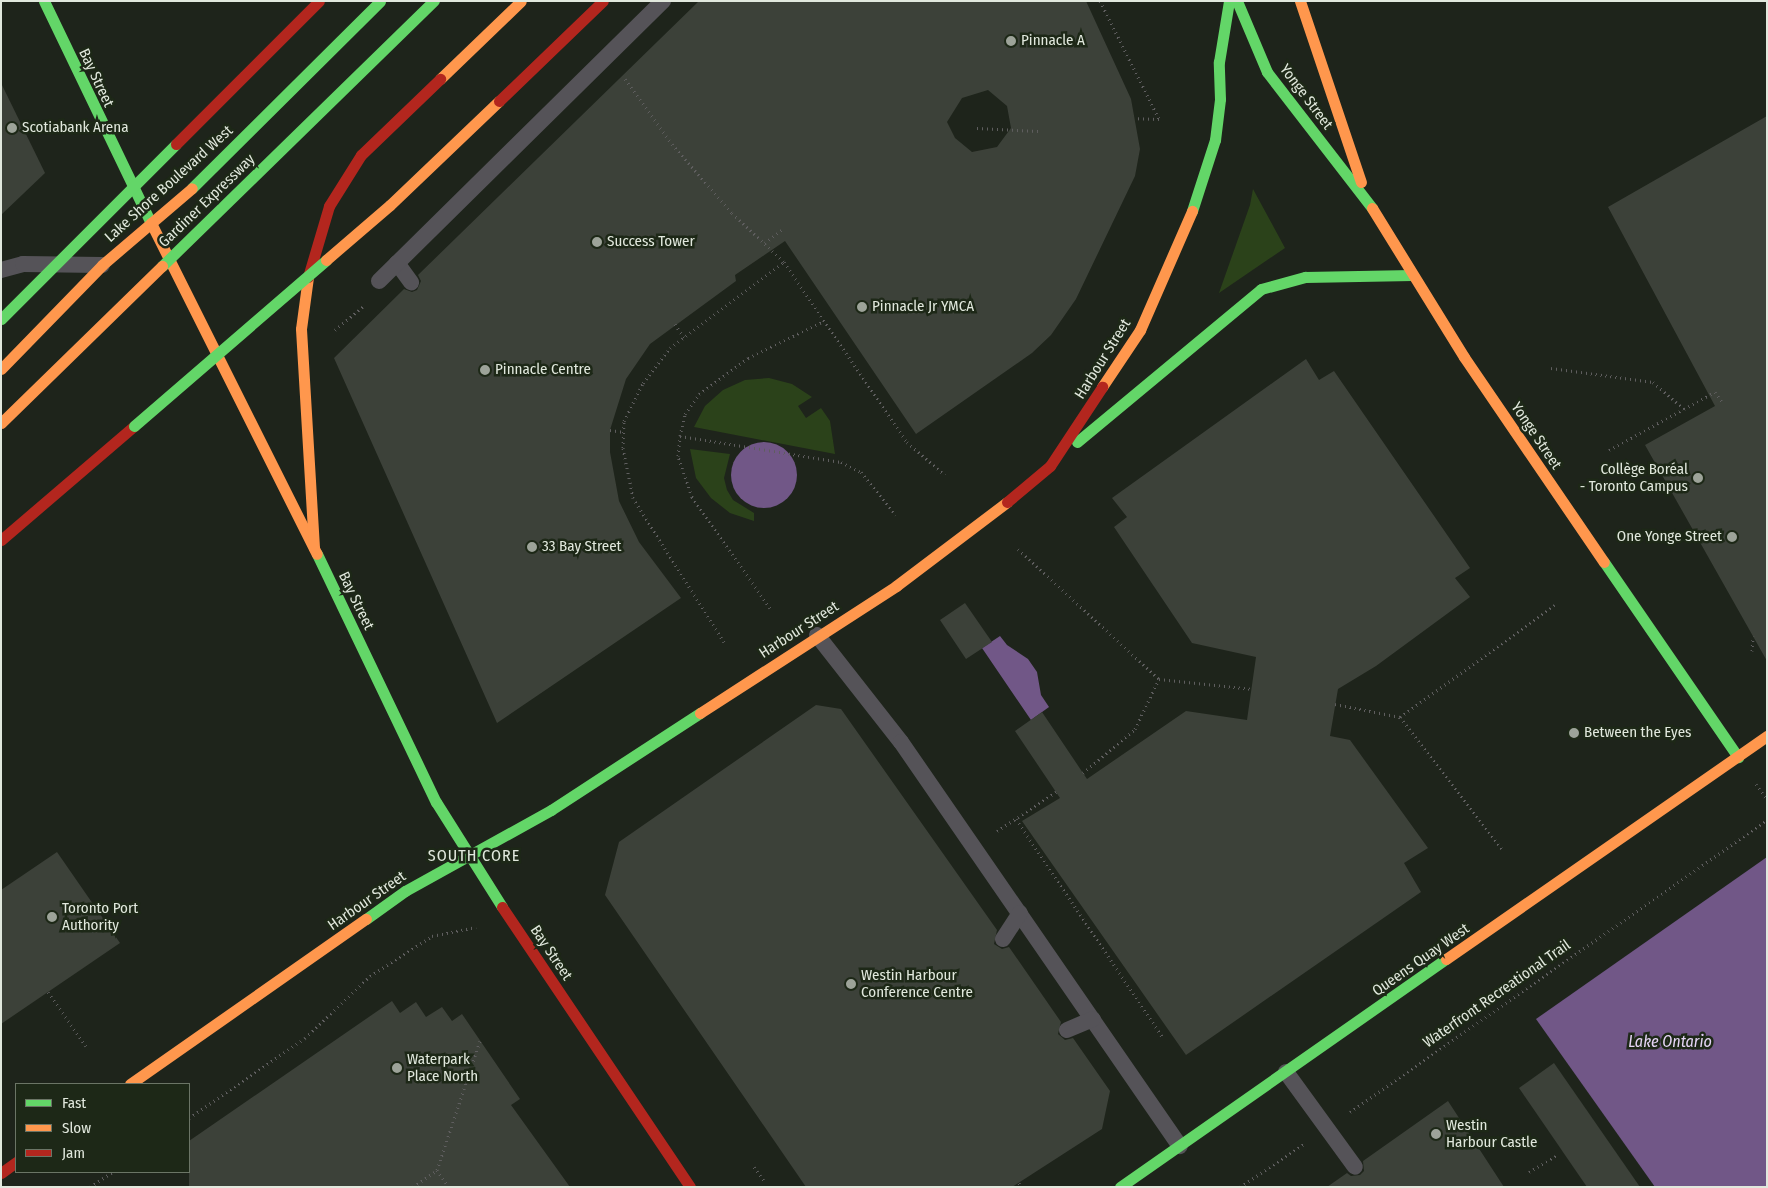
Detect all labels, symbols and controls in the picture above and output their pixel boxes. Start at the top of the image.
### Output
place label: Pinnacle A [1021,32,1085,50]
marker: Pinnacle A [1005,35,1017,47]
street label: Bay Street [75,46,117,110]
street label: Yonge Street [1276,61,1336,133]
place label: Scotiabank Arena [22,119,128,137]
marker: Scotiabank Arena [6,122,18,134]
street label: Lake Shore Boulevard West [101,122,237,246]
street label: Gardiner Expressway [155,151,259,251]
place label: Success Tower [607,233,695,251]
marker: Success Tower [591,236,603,248]
place label: Pinnacle Jr YMCA [872,298,974,316]
marker: Pinnacle Jr YMCA [856,301,868,313]
street label: Harbour Street [1071,316,1135,402]
place label: Pinnacle Centre [495,361,591,379]
marker: Pinnacle Centre [479,364,491,376]
street label: Yonge Street [1507,399,1565,473]
place label: Collège Boréal - Toronto Campus [1580,460,1688,495]
marker: Collège Boréal - Toronto Campus [1692,472,1704,484]
place label: One Yonge Street [1617,528,1722,546]
marker: One Yonge Street [1726,531,1738,543]
place label: 33 Bay Street [542,538,621,556]
marker: 33 Bay Street [526,541,538,553]
street label: Bay Street [334,569,378,633]
street label: Harbour Street [756,598,842,662]
place label: Between the Eyes [1584,724,1692,742]
marker: Between the Eyes [1568,727,1580,739]
district label: SOUTH CORE [427,846,521,866]
street label: Harbour Street [325,868,409,934]
place label: Toronto Port Authority [62,899,138,934]
marker: Toronto Port Authority [46,911,58,923]
street label: Queens Quay West [1369,920,1473,1000]
street label: Bay Street [526,922,576,984]
street label: Waterfront Recreational Trail [1420,936,1574,1052]
place label: Westin Harbour Conference Centre [861,966,973,1001]
marker: Westin Harbour Conference Centre [845,978,857,990]
water label: Lake Ontario [1628,1032,1712,1052]
place label: Waterpark Place North [407,1050,478,1085]
marker: Waterpark Place North [391,1062,403,1074]
legend [15,1083,190,1173]
text: Fast [62,1094,86,1112]
place label: Westin Harbour Castle [1446,1116,1537,1151]
text: Slow [62,1119,91,1137]
marker: Westin Harbour Castle [1430,1128,1442,1140]
text: Jam [62,1144,85,1162]

